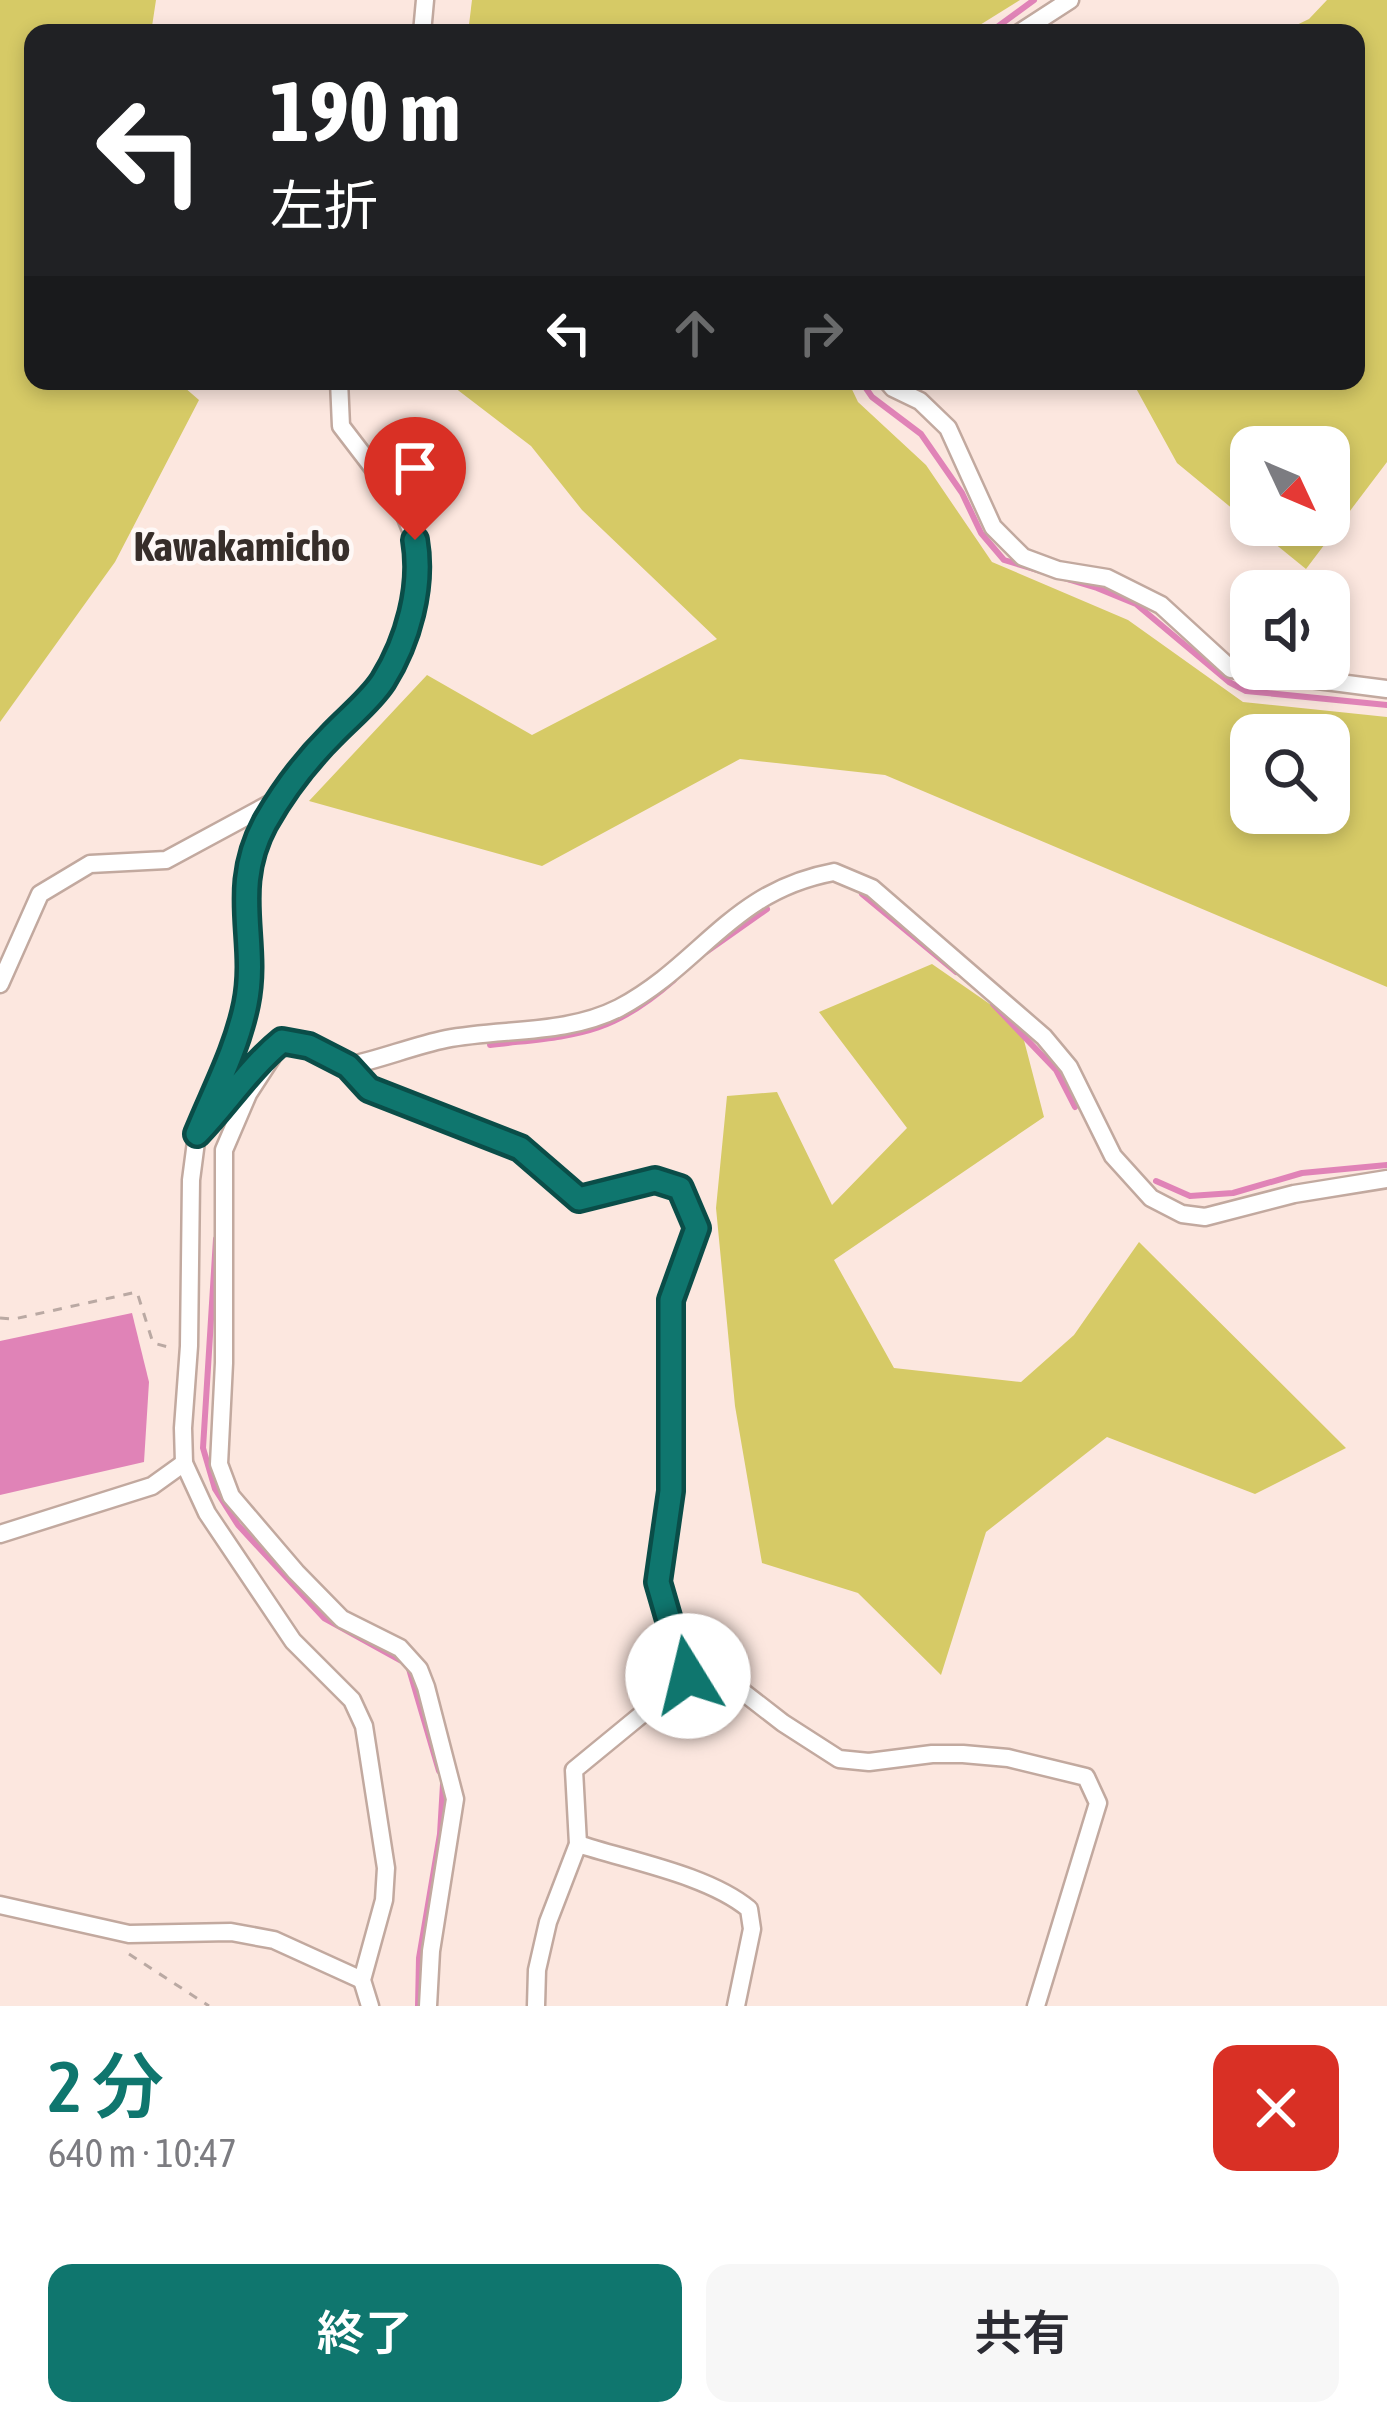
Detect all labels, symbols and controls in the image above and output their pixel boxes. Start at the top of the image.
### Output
text: 190 m [270,63,460,159]
icon: left [72,72,228,228]
text: 左折 [270,175,378,236]
icon: left [536,300,602,366]
icon: ahead [662,300,728,366]
icon: right [788,300,854,366]
pin [364,417,466,540]
north arrow [1230,426,1350,546]
map controls [1230,426,1350,834]
icon: arrive [382,435,448,501]
district label: Kawakamicho [133,522,351,570]
button: sound [1230,570,1350,690]
button: search [1230,714,1350,834]
position arrow [625,1613,751,1739]
text: 2 分 [48,2045,164,2127]
button: close [1213,2045,1339,2171]
text: 640 m · 10:47 [48,2131,237,2175]
button: 終了 [48,2264,682,2402]
button: 共有 [706,2264,1339,2402]

